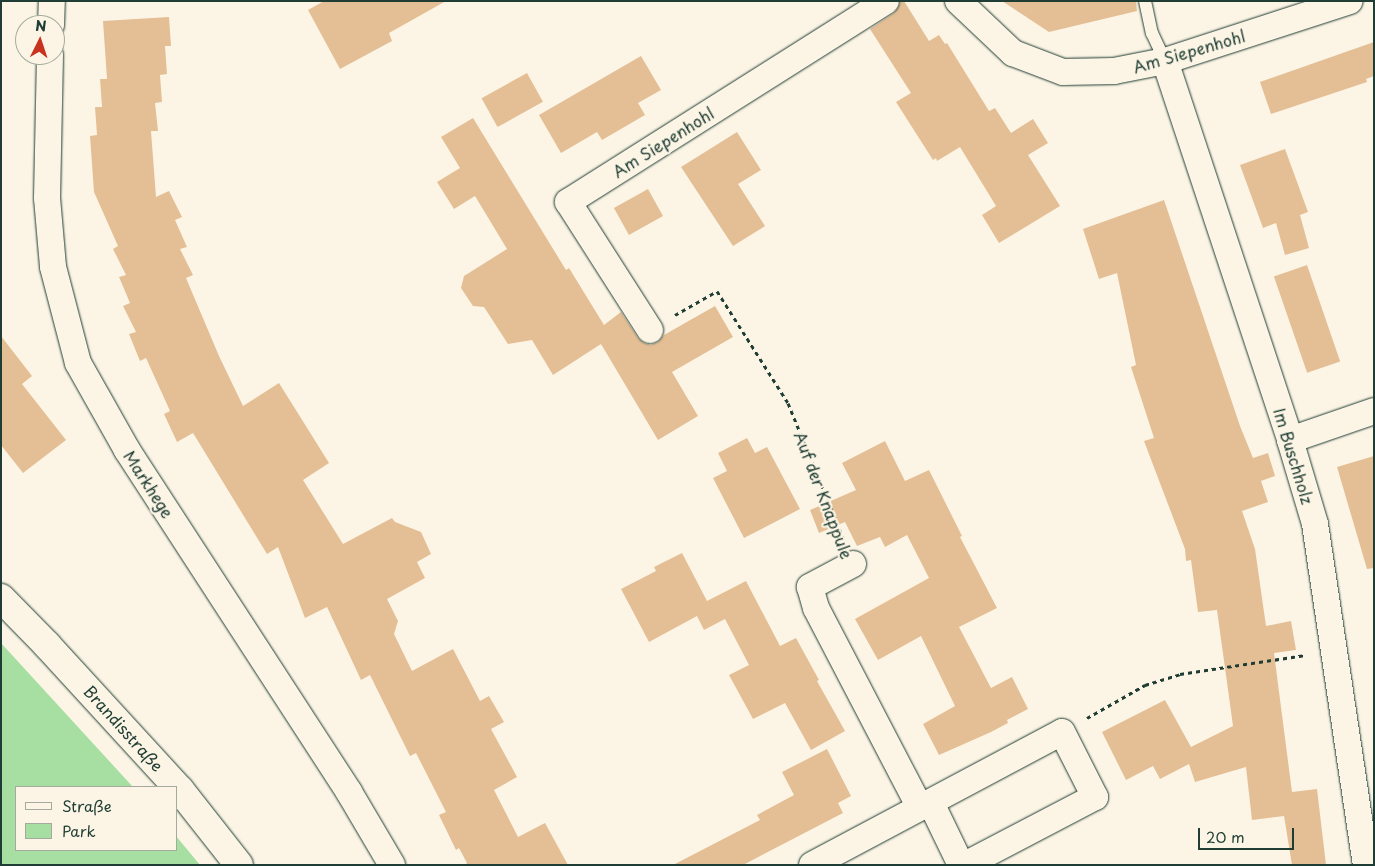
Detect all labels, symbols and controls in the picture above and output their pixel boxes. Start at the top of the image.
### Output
north arrow [15,15,65,65]
text: N [35,15,47,36]
street label: Am Siepenhohl [1130,26,1248,76]
street label: Am Siepenhohl [608,103,718,181]
street label: Im Buschholz [1270,405,1318,507]
street label: Auf der Knappule [791,429,857,561]
street label: Markhege [120,447,178,521]
street label: Brandisstraße [80,681,168,775]
legend [15,786,178,851]
text: Straße [62,794,112,817]
scale bar [1200,818,1296,850]
text: Park [62,819,96,842]
text: 20 m [1206,825,1245,848]

